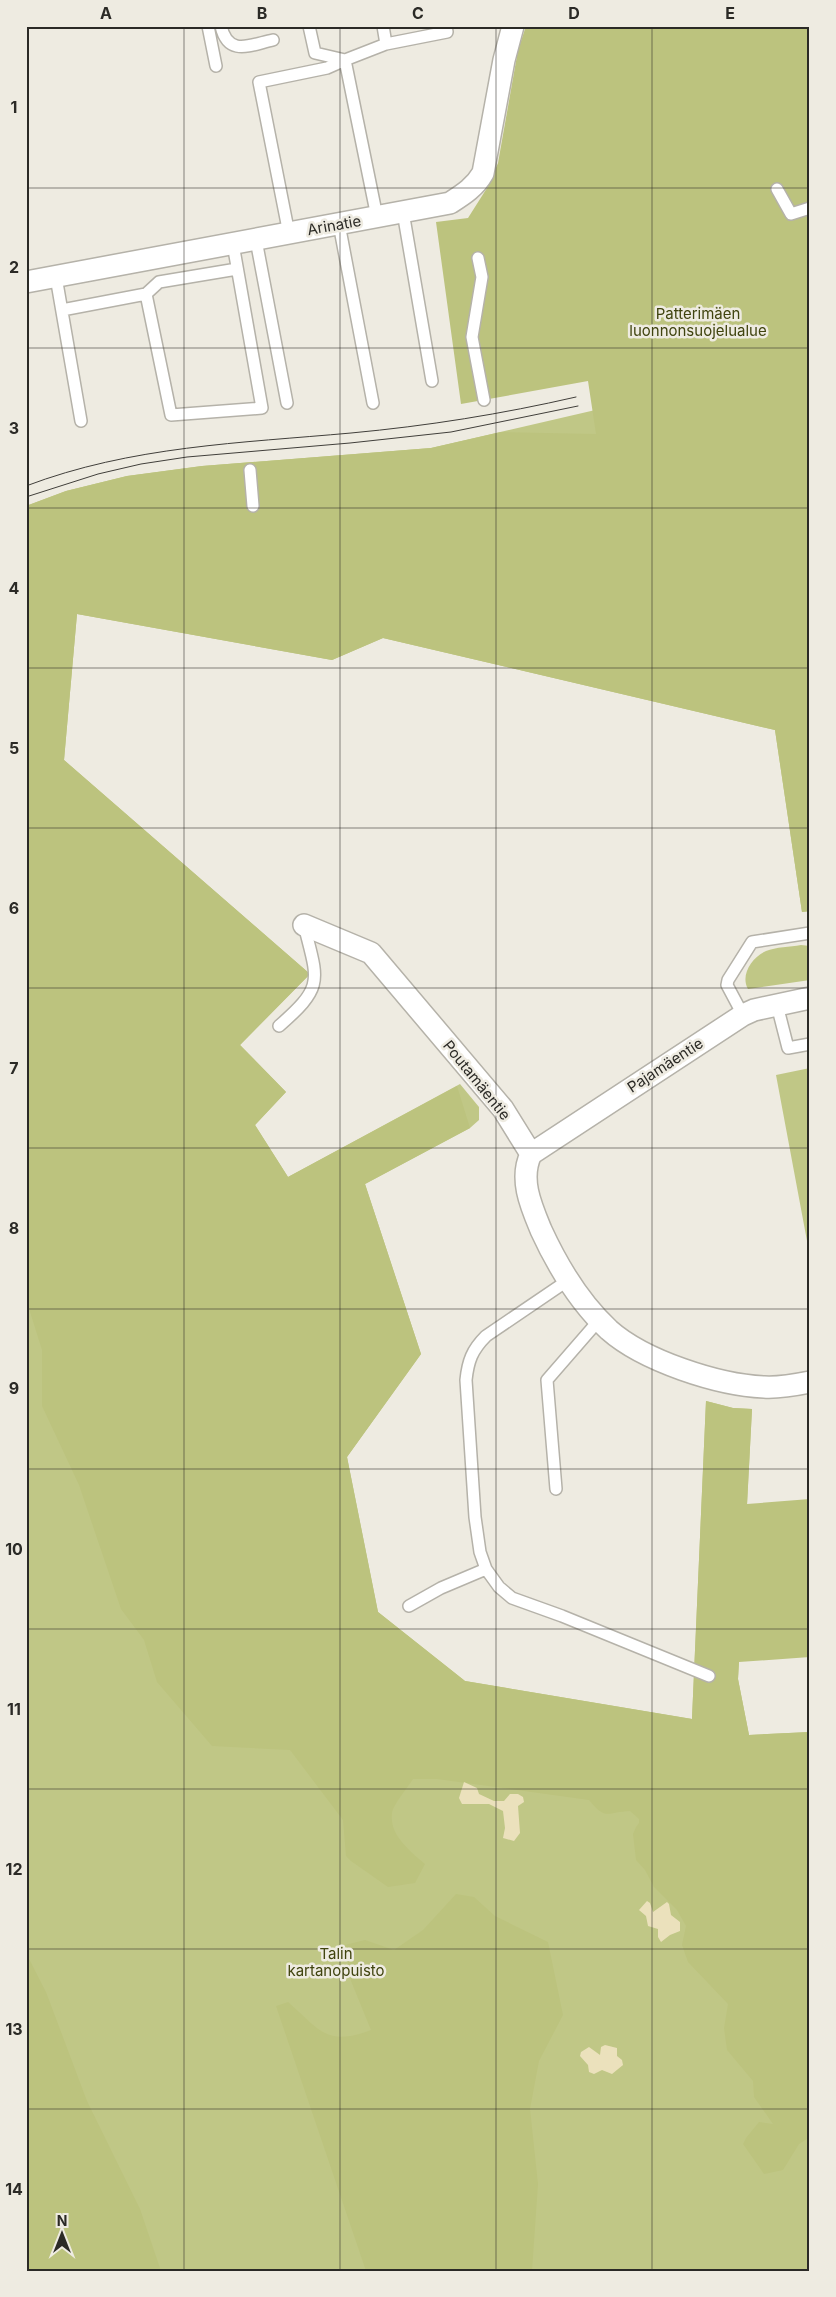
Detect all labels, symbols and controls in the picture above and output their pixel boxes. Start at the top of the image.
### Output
text: A [100,3,112,23]
text: B [257,3,267,23]
text: C [412,3,424,23]
text: D [568,3,580,23]
text: E [725,3,735,23]
text: 1 [11,97,17,117]
street label: Arinatie [306,211,362,239]
text: 2 [9,257,19,277]
park label: Patterimäen luonnonsuojelualue [629,304,767,340]
text: 3 [9,418,19,438]
text: 4 [9,578,20,598]
text: 5 [9,738,19,758]
text: 6 [9,898,19,918]
street label: Pajamäentie [624,1033,706,1097]
street label: Poutamäentie [439,1036,515,1124]
text: 7 [9,1058,19,1078]
text: 8 [9,1218,19,1238]
text: 9 [9,1378,19,1398]
text: 10 [5,1539,23,1559]
text: 11 [7,1699,21,1719]
text: 12 [6,1859,22,1879]
park label: Talin kartanopuisto [287,1944,385,1980]
text: 13 [5,2019,23,2039]
text: 14 [5,2179,23,2199]
north arrow [38,2210,88,2260]
text: N [57,2212,67,2229]

